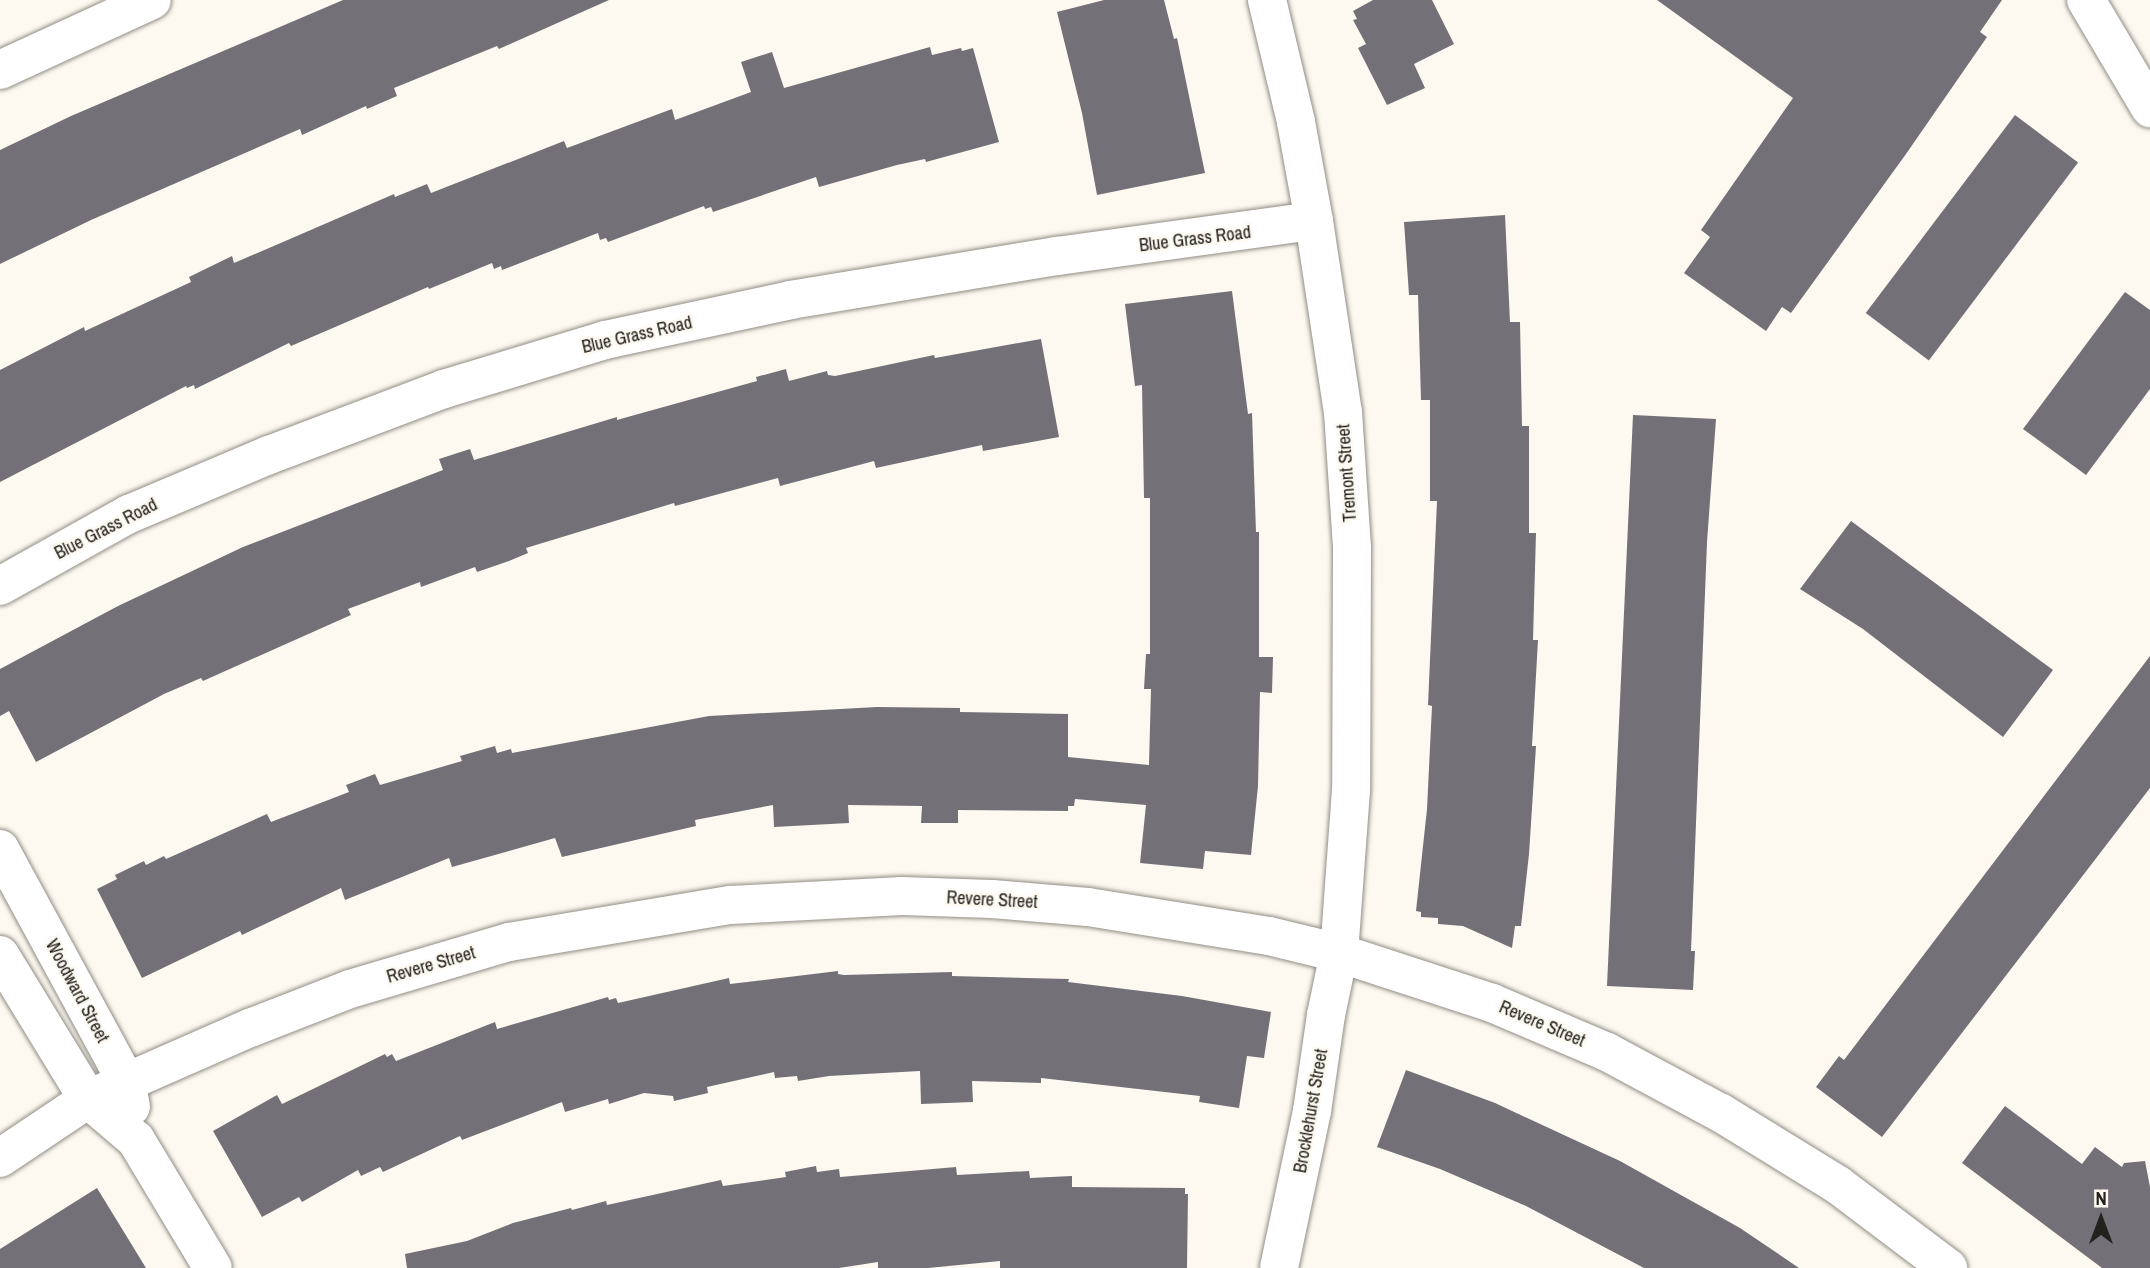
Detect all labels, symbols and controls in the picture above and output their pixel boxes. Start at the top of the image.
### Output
street label: Blue Grass Road [1138,221,1252,257]
street label: Blue Grass Road [580,312,694,358]
street label: Tremont Street [1333,423,1361,523]
street label: Blue Grass Road [51,494,161,564]
street label: Revere Street [946,887,1038,913]
street label: Woodward Street [41,936,113,1046]
street label: Revere Street [384,942,478,988]
street label: Revere Street [1496,996,1588,1052]
street label: Brocklehurst Street [1289,1047,1333,1175]
north arrow [2066,1184,2136,1254]
text: N [2095,1185,2107,1211]

